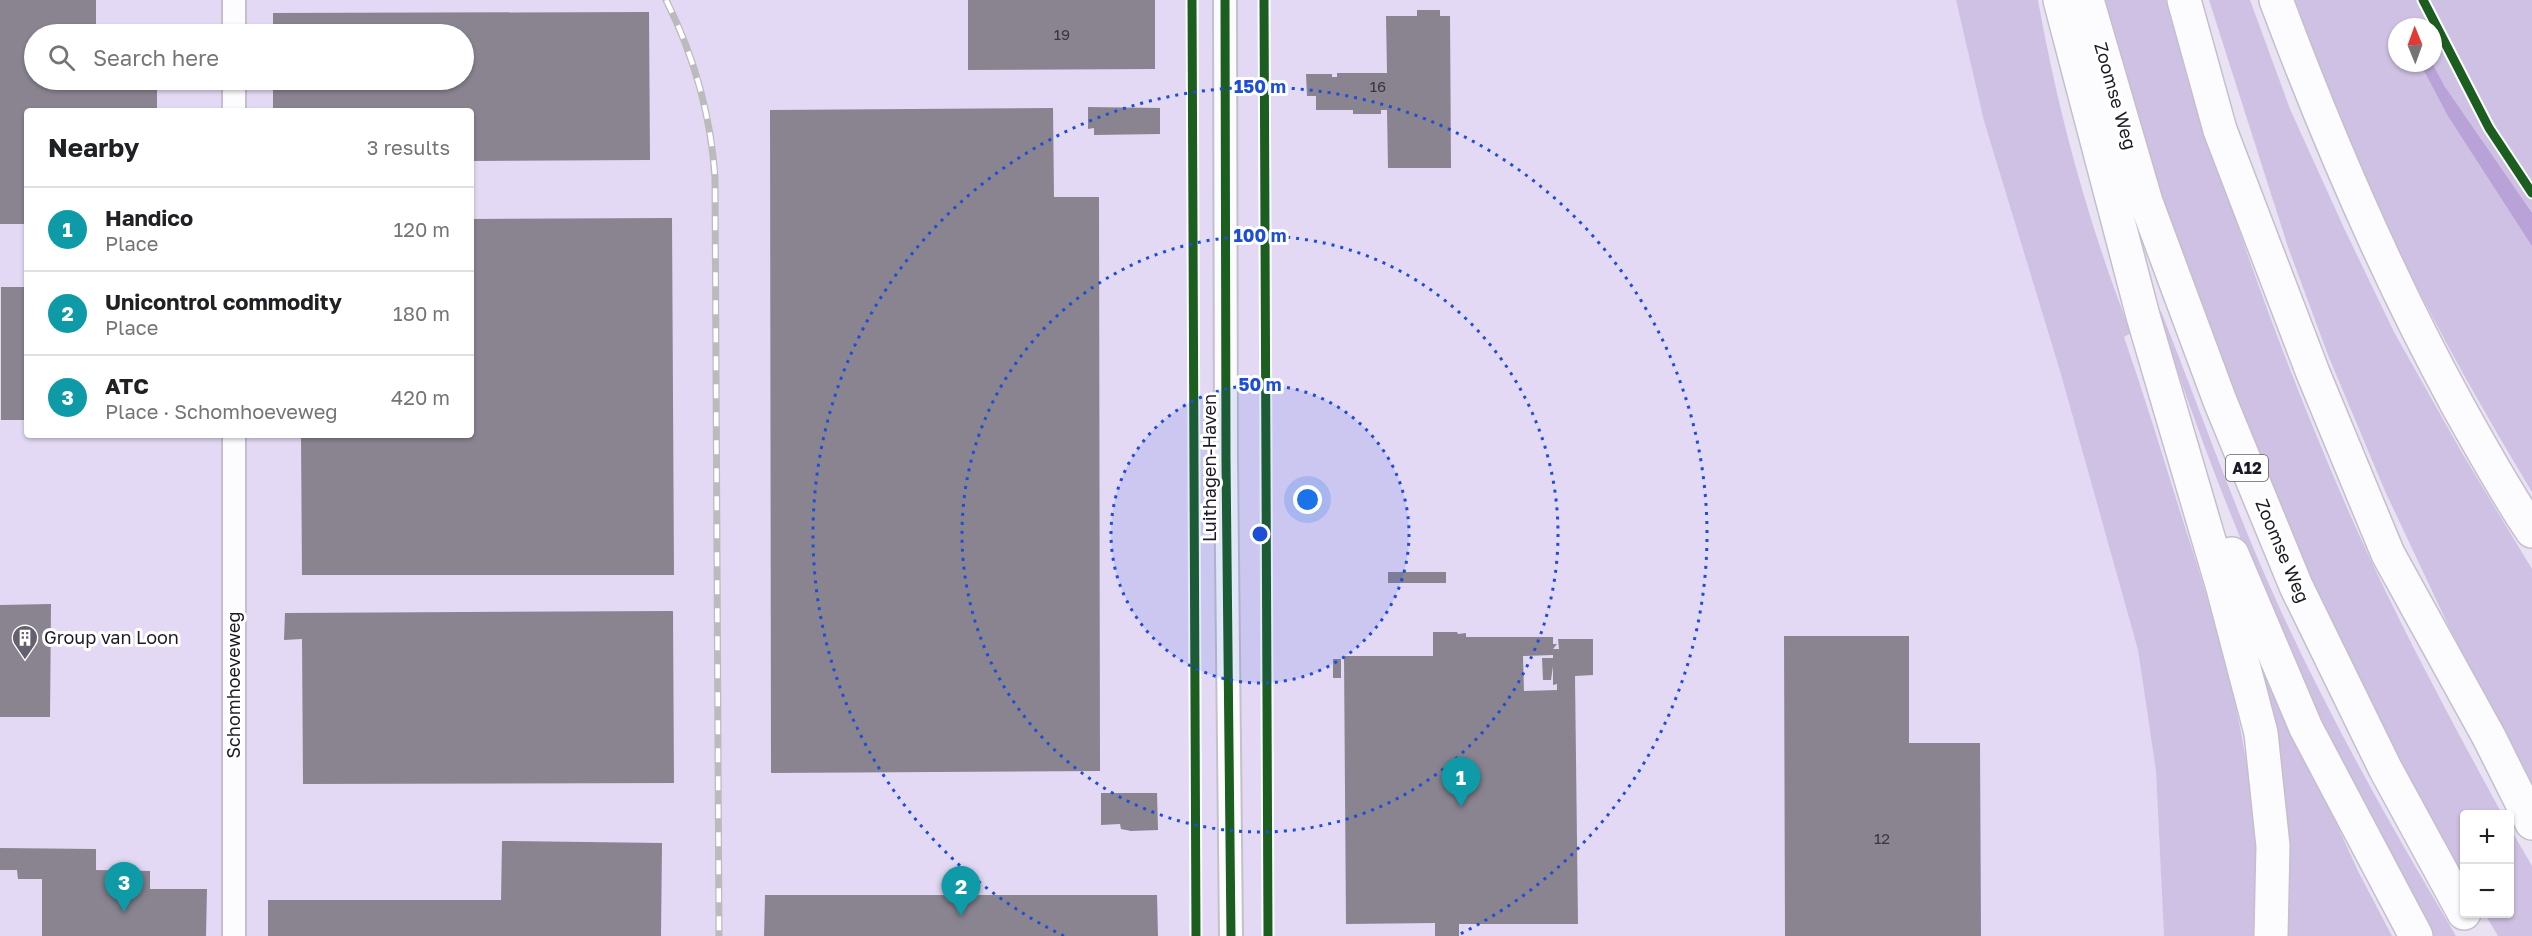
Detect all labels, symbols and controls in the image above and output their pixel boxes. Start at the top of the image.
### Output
north arrow [2388,18,2442,72]
search box [24,24,474,90]
house number: 19 [1054,25,1070,43]
street label: Zoomse Weg [2090,40,2142,152]
icon: search [45,41,78,74]
text: Search here [93,44,219,71]
text: 150 m [1234,75,1286,97]
house number: 16 [1370,77,1386,95]
text: Nearby [48,132,139,163]
text: 3 results [367,135,450,159]
text: Handico [105,204,193,231]
text: 1 [62,217,73,241]
text: 120 m [394,217,450,241]
text: 100 m [1234,224,1286,246]
text: Place [105,231,158,255]
text: Unicontrol commodity [105,288,342,315]
text: 2 [61,301,74,325]
text: 180 m [393,301,450,325]
text: Place [105,315,158,339]
text: ATC [105,372,149,399]
text: 50 m [1239,373,1281,395]
text: 3 [61,385,74,409]
text: 420 m [391,385,450,409]
street label: Luithagen-Haven [1198,394,1220,542]
text: Place · Schomhoeveweg [105,399,338,423]
road number: A12 [2226,455,2268,481]
your location [1293,485,1322,514]
street label: Zoomse Weg [2251,495,2315,606]
centre of rings [1250,524,1270,544]
street label: Schomhoeveweg [222,612,244,758]
building icon: Group van Loon [10,623,40,661]
place label: Group van Loon [44,626,179,648]
pin: 1 [1442,758,1480,807]
map controls [2460,810,2514,918]
button: + [2460,810,2514,864]
house number: 12 [1874,829,1890,847]
pin: 3 [104,862,144,912]
button: − [2460,864,2514,918]
pin: 2 [942,866,980,916]

